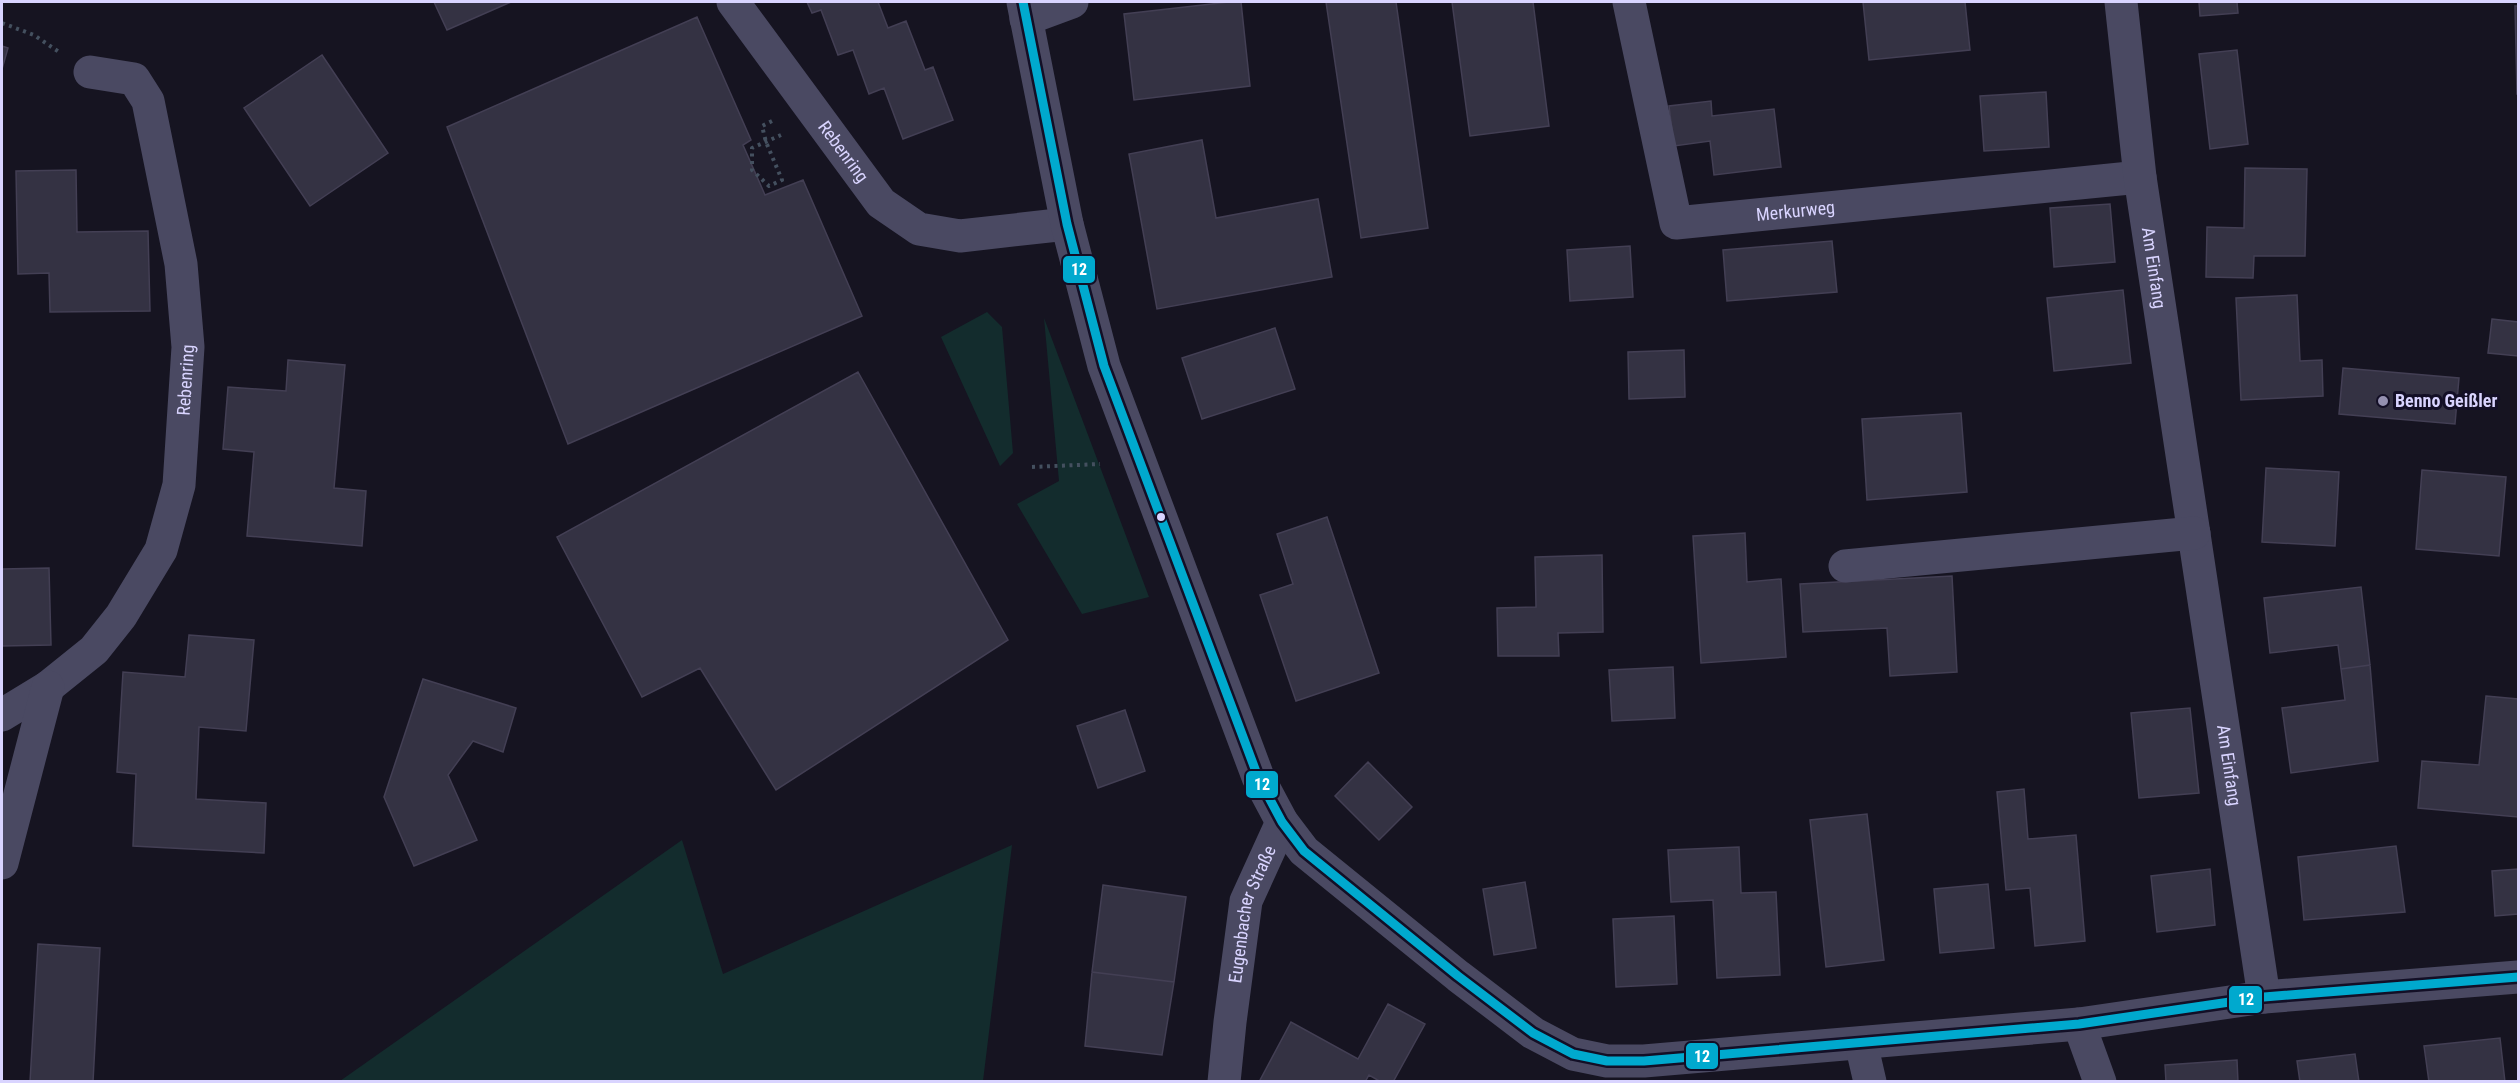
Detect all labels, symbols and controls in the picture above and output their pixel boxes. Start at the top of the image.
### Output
street label: Rebenring [814,117,873,186]
street label: Merkurweg [1755,196,1836,225]
street label: Am Einfang [2138,226,2171,310]
line badge: 12 [1062,255,1096,284]
text: 12 [1071,260,1087,279]
street label: Rebenring [173,344,198,416]
place label: Benno Geißler [2395,390,2497,411]
marker: Benno Geißler [2376,394,2390,408]
unlabelled marker [1155,511,1167,523]
street label: Am Einfang [2213,723,2246,807]
line badge: 12 [1245,770,1279,799]
text: 12 [1254,775,1270,794]
street label: Eugenbacher Straße [1224,842,1280,984]
line badge: 12 [2228,985,2263,1014]
text: 12 [2238,990,2254,1009]
line badge: 12 [1685,1042,1719,1070]
text: 12 [1694,1047,1710,1066]

